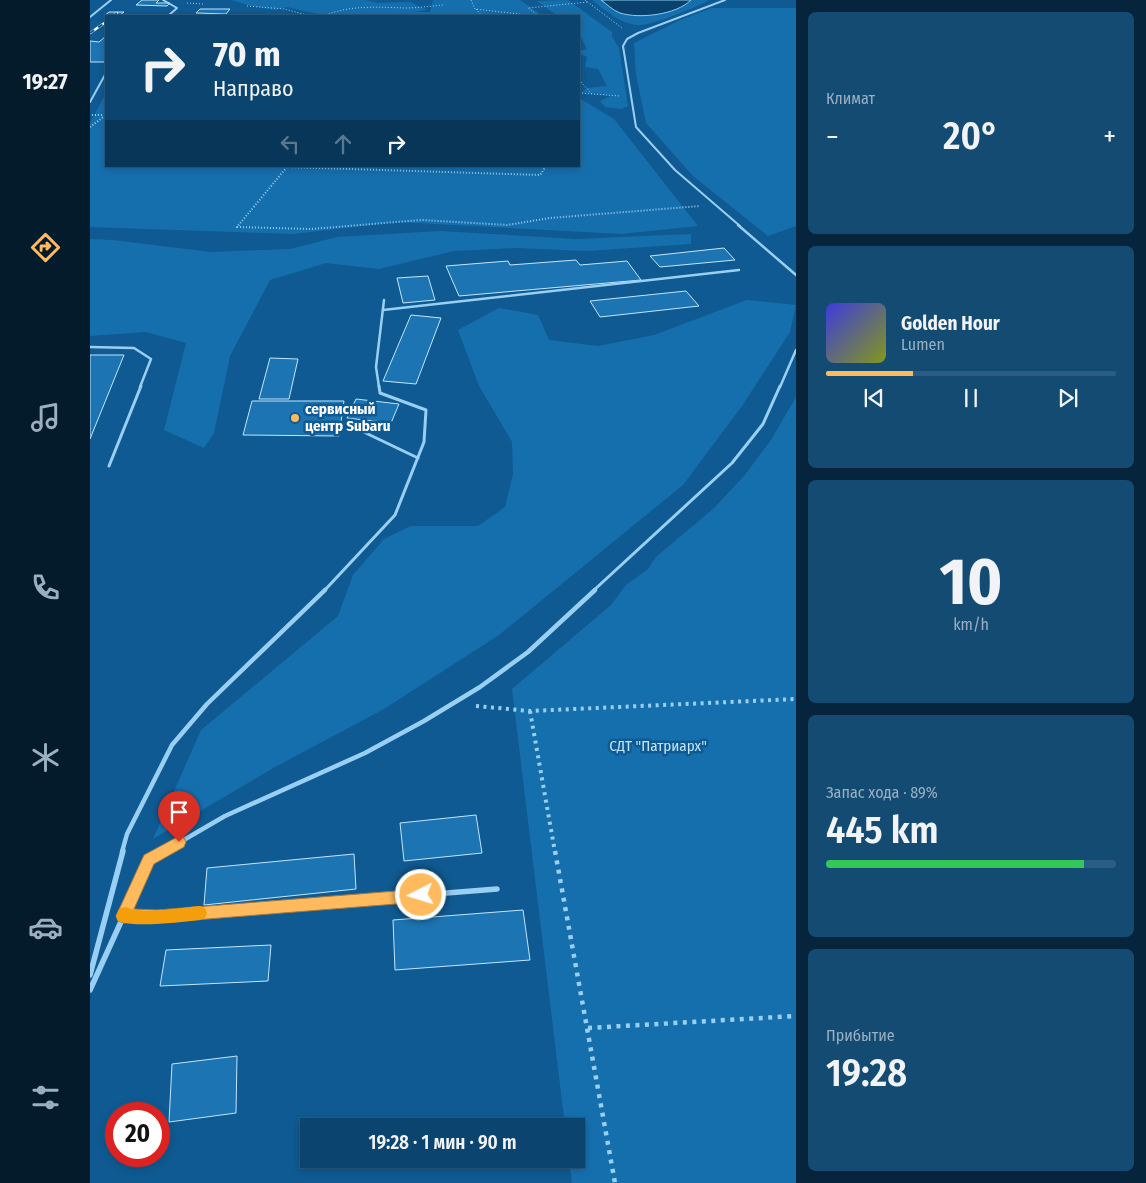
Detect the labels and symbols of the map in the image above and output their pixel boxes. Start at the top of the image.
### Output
place label: сервисный центр Subaru [305,400,391,435]
marker: сервисный центр Subaru [289,412,301,424]
park label: СДТ "Патриарх" [609,737,707,755]
pin [158,791,200,842]
position arrow [394,868,446,920]
speed limit sign: 20 [105,1102,170,1167]

